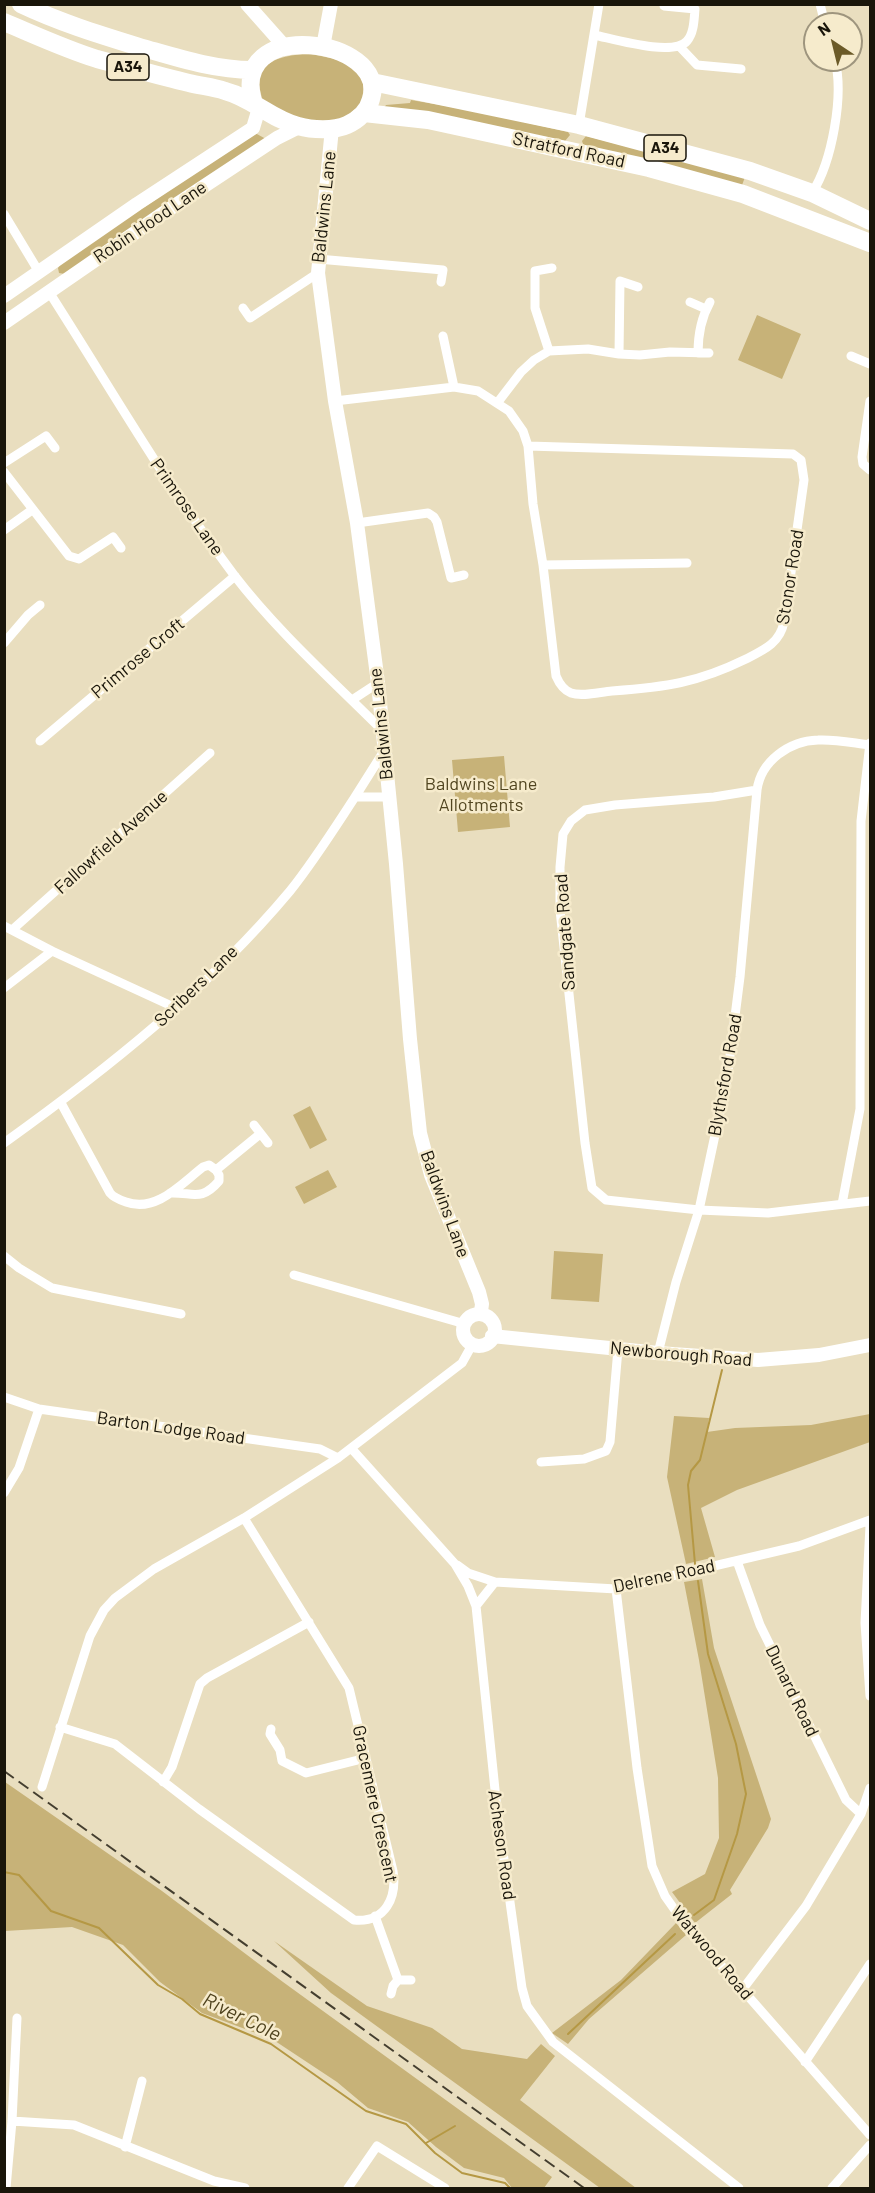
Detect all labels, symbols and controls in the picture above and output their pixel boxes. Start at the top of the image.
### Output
north arrow [803,12,863,72]
text: N [814,18,833,39]
road number: A34 [107,54,149,80]
street label: Stratford Road [511,128,627,172]
road number: A34 [644,135,686,161]
street label: Baldwins Lane [307,150,341,264]
street label: Robin Hood Lane [89,176,211,268]
street label: Primrose Lane [146,454,228,560]
street label: Stonor Road [772,528,808,626]
street label: Primrose Croft [87,613,189,703]
street label: Baldwins Lane [364,667,398,781]
park label: Baldwins Lane Allotments [425,773,537,816]
street label: Fallowfield Avenue [50,785,172,899]
street label: Sandgate Road [550,873,580,991]
street label: Scribers Lane [150,941,242,1031]
street label: Blythsford Road [704,1012,746,1138]
street label: Baldwins Lane [416,1147,474,1261]
street label: Newborough Road [609,1337,753,1371]
street label: Barton Lodge Road [96,1407,246,1449]
street label: Delrene Road [611,1555,717,1597]
street label: Dunard Road [761,1642,823,1740]
street label: Gracemere Crescent [348,1723,402,1885]
street label: Acheson Road [484,1789,520,1901]
street label: Watwood Road [666,1902,758,2004]
water label: River Cole [199,1988,285,2046]

